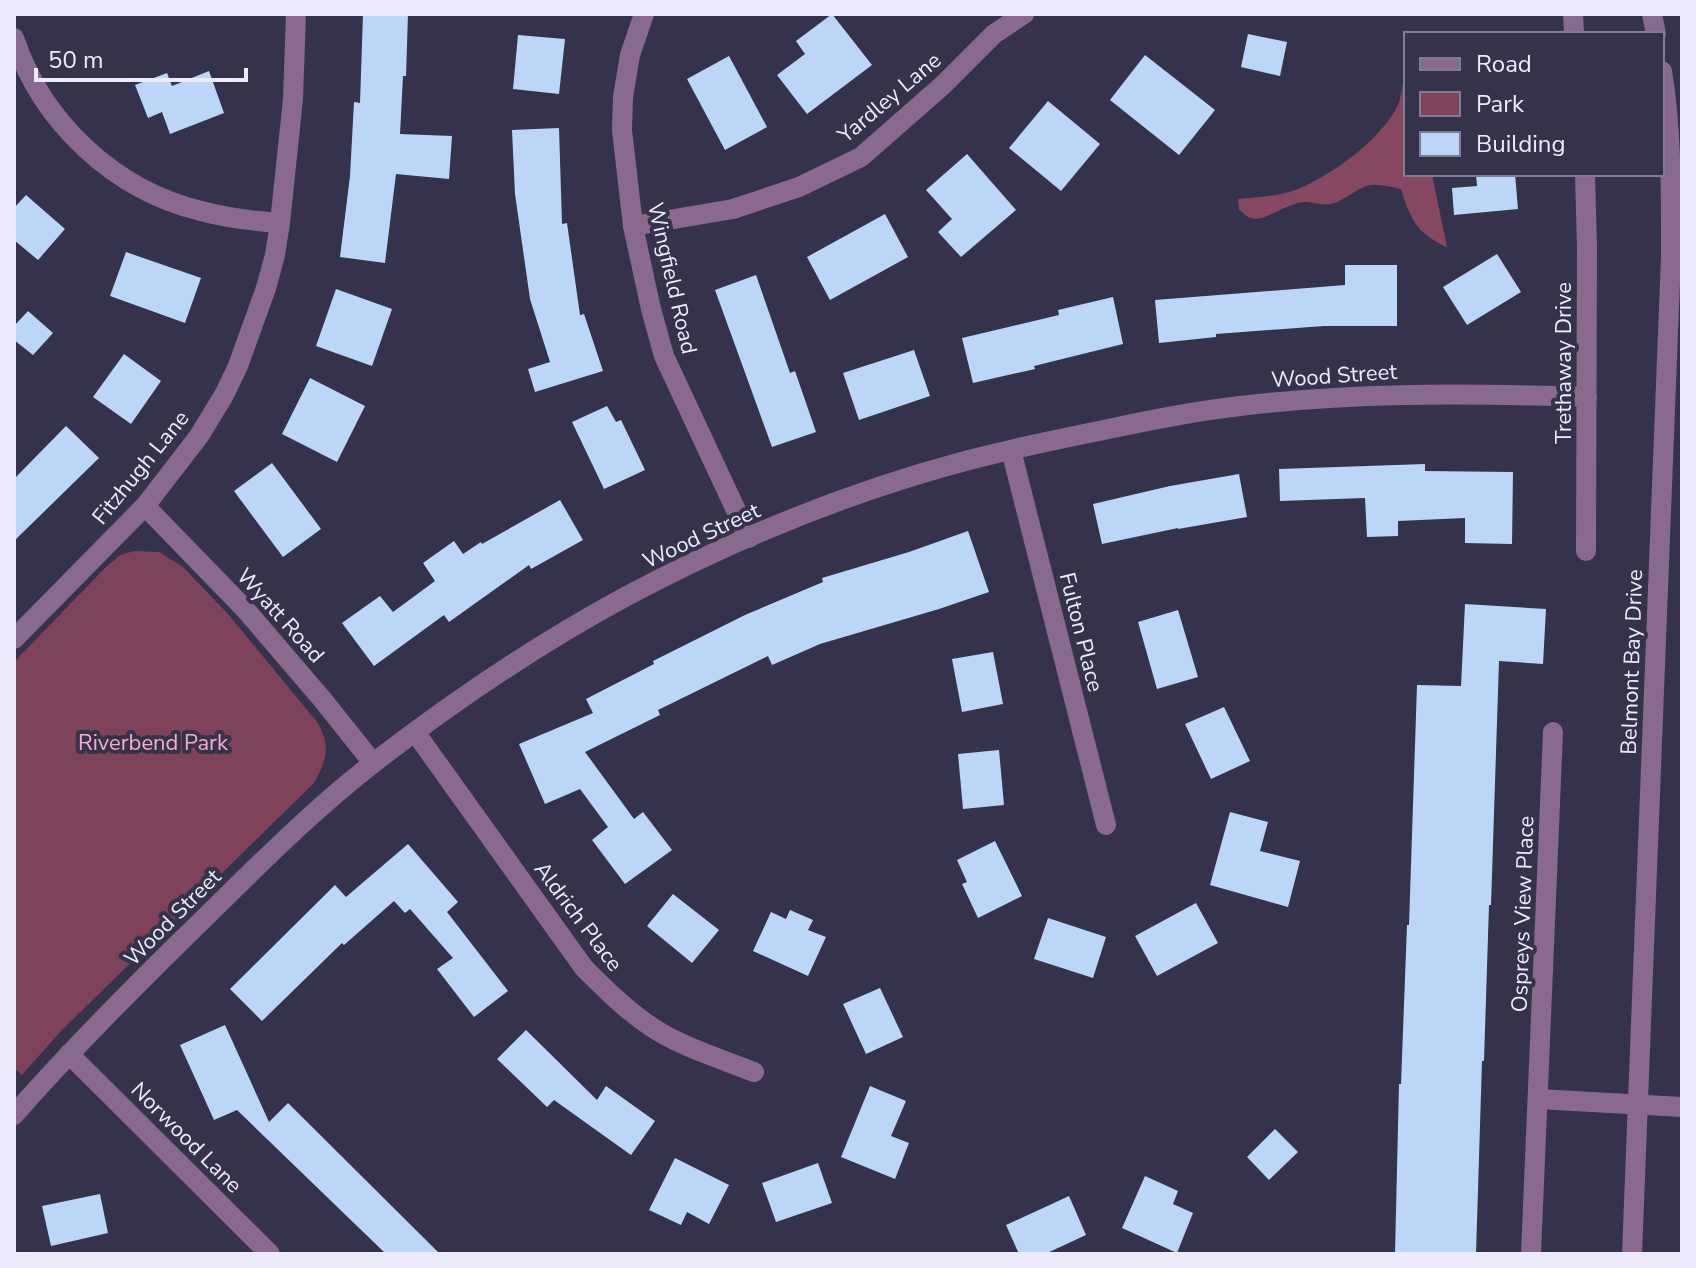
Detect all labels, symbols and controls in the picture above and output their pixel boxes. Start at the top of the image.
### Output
scale bar [36,32,246,82]
legend [1404,32,1664,176]
text: 50 m [48,44,104,76]
street label: Yardley Lane [831,46,948,151]
text: Road [1476,48,1532,80]
text: Park [1476,88,1525,120]
text: Building [1476,128,1566,160]
street label: Wingfield Road [640,199,704,357]
street label: Trethaway Drive [1549,282,1579,444]
street label: Wood Street [1270,357,1398,395]
street label: Fitzhugh Lane [85,404,196,531]
street label: Wood Street [638,496,765,576]
street label: Wyatt Road [230,562,331,670]
street label: Fulton Place [1052,569,1110,695]
street label: Belmont Bay Drive [1614,569,1650,755]
park label: Riverbend Park [78,728,229,758]
street label: Ospreys View Place [1505,815,1541,1013]
street label: Aldrich Place [527,856,629,978]
street label: Wood Street [118,862,228,973]
street label: Norwood Lane [124,1075,249,1200]

